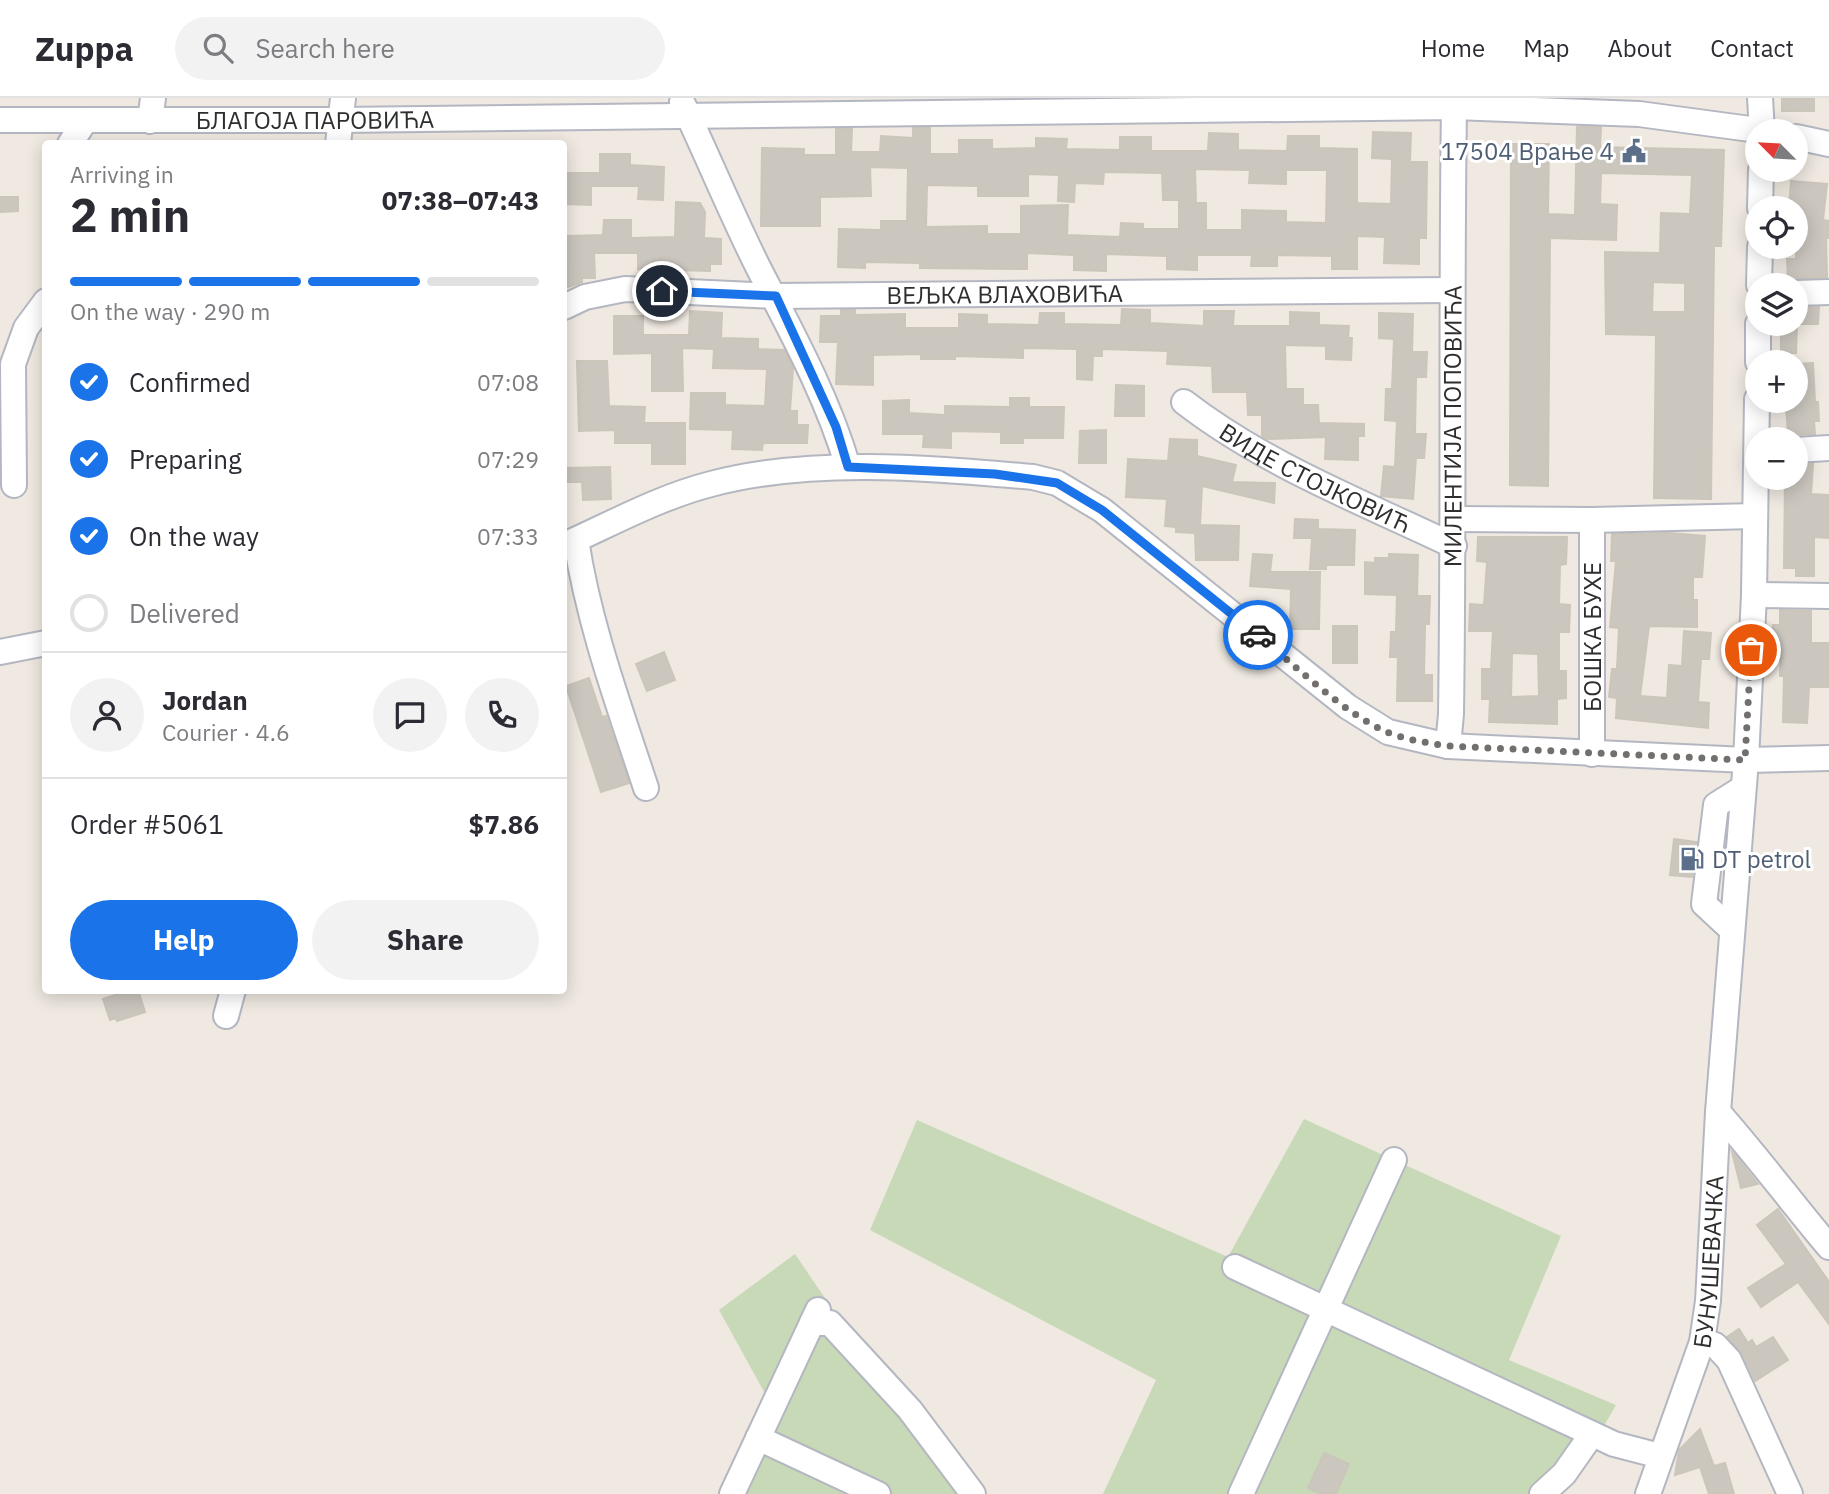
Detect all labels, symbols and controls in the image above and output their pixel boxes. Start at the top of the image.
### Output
search box [175,17,665,80]
text: Zuppa [35,27,133,70]
icon: search [199,29,237,67]
text: Search here [255,31,395,65]
text: Home [1421,32,1485,64]
text: Map [1523,32,1569,64]
text: About [1607,32,1672,64]
text: Contact [1710,32,1794,64]
street label: БЛАГОЈА ПАРОВИЋА [196,103,435,136]
north arrow [1745,119,1808,182]
map controls [1745,119,1808,490]
place label: 17504 Врање 4 [1441,135,1614,167]
public building icon: 17504 Врање 4 [1620,137,1648,165]
text: Arriving in [70,159,174,189]
text: 07:38–07:43 [382,183,539,217]
text: 2 min [70,185,190,245]
button: locate [1745,196,1808,259]
pin [632,261,692,321]
icon: home [643,272,681,310]
button: layers [1745,273,1808,336]
street label: ВЕЉКА ВЛАХОВИЋА [886,277,1123,311]
street label: МИЛЕНТИЈА ПОПОВИЋА [1436,285,1469,567]
text: On the way · 290 m [70,296,270,326]
button: + [1745,350,1808,413]
icon: check [70,363,108,401]
text: Confirmed [129,365,251,399]
text: 07:08 [477,367,539,397]
street label: ВИДЕ СТОЈКОВИЋ [1213,415,1416,540]
button: − [1745,427,1808,490]
icon: check [70,440,108,478]
text: Preparing [129,442,242,476]
text: 07:29 [477,444,539,474]
icon: check [70,517,108,555]
text: On the way [129,519,259,553]
text: 07:33 [477,521,539,551]
street label: БОШКА БУХЕ [1576,562,1608,712]
text: Delivered [129,596,240,630]
courier [1223,600,1293,670]
icon: car [1239,616,1277,654]
pin [1721,620,1781,680]
icon: bag [1732,631,1770,669]
button: person [70,678,144,752]
button: chat [373,678,447,752]
button: phone [465,678,539,752]
text: Jordan [162,683,248,717]
text: Courier · 4.6 [162,717,290,747]
text: Order #5061 [70,807,224,841]
text: $7.86 [469,807,539,841]
place label: DT petrol [1712,843,1811,875]
fuel station icon: DT petrol [1678,845,1706,873]
button: Help [70,900,298,980]
button: Share [312,900,539,980]
street label: БУНУШЕВАЧКА [1685,1174,1731,1350]

